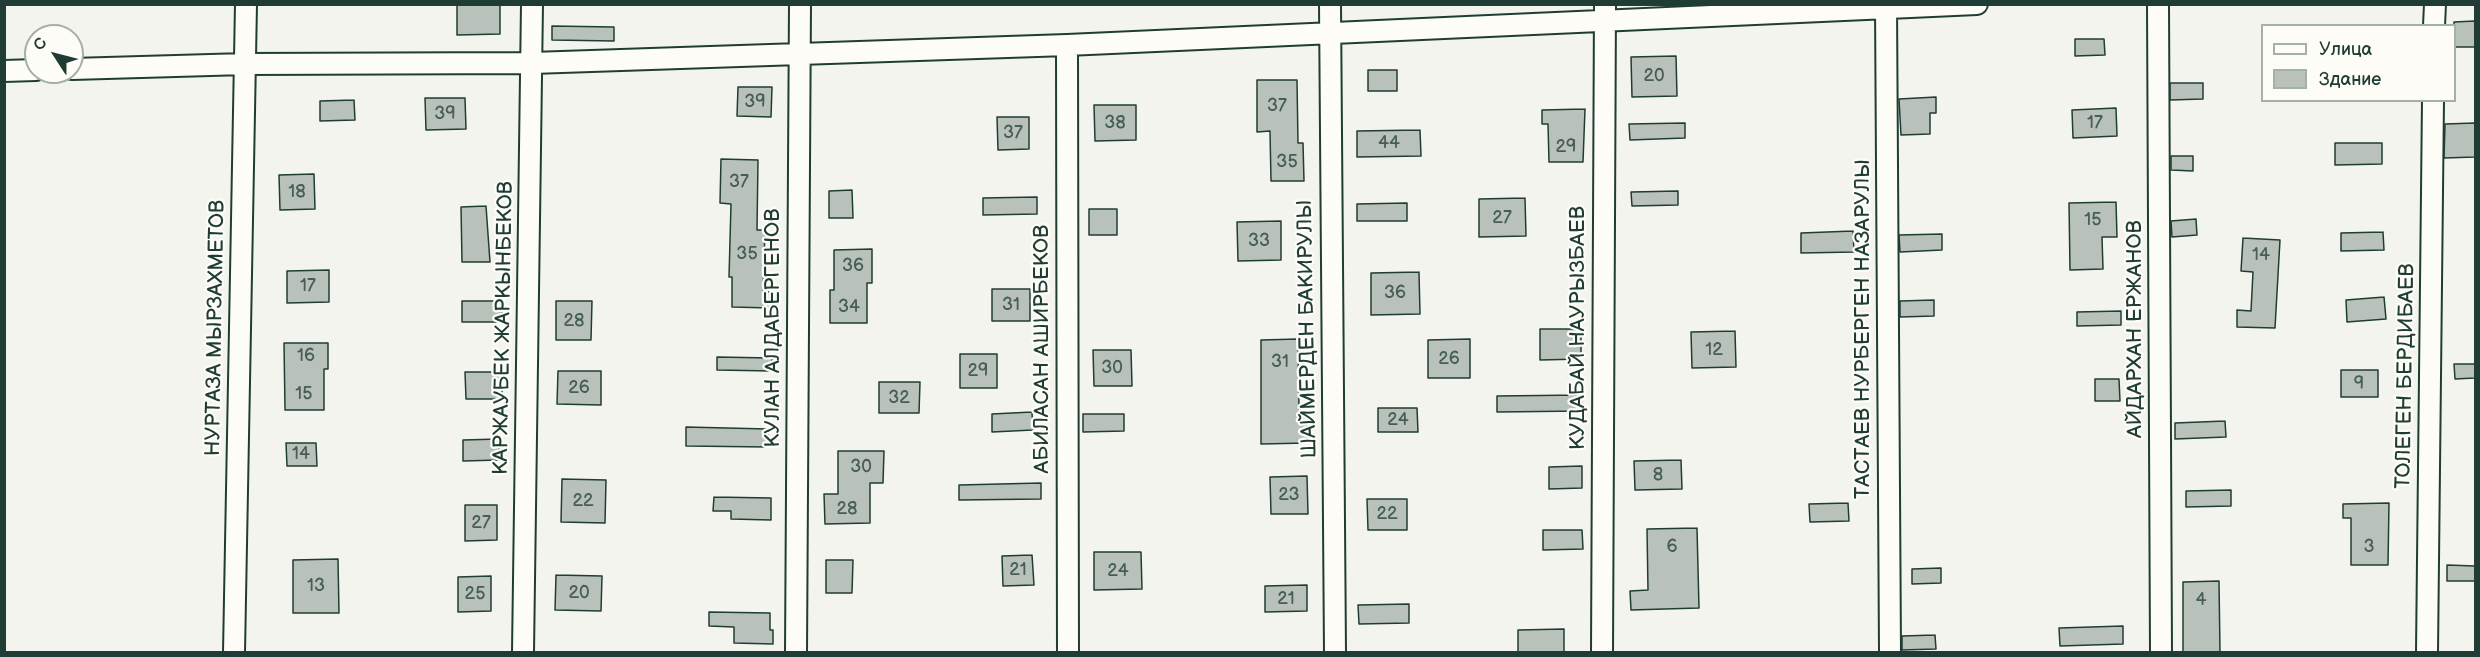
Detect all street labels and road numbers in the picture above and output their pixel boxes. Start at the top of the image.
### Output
street label: ТАСТАЕВ НУРБЕРГЕН НАЗАРУЛЫ [1851,159,1877,499]
street label: КАРЖАУБЕК ЖАРКЫНБЕКОВ [489,181,519,475]
street label: НУРТАЗА МЫРЗАХМЕТОВ [201,200,231,456]
street label: ШАЙМЕРДЕН БАКИРУЛЫ [1293,200,1323,458]
street label: КУДАБАЙ НАУРЫЗБАЕВ [1566,206,1592,450]
street label: КУЛАН АЛДАБЕРГЕНОВ [761,209,787,447]
street label: АЙДАРХАН ЕРЖАНОВ [2123,220,2149,438]
street label: АБИЛАСАН АШИРБЕКОВ [1030,225,1056,473]
street label: ТОЛЕГЕН БЕРДИБАЕВ [2391,263,2421,489]

